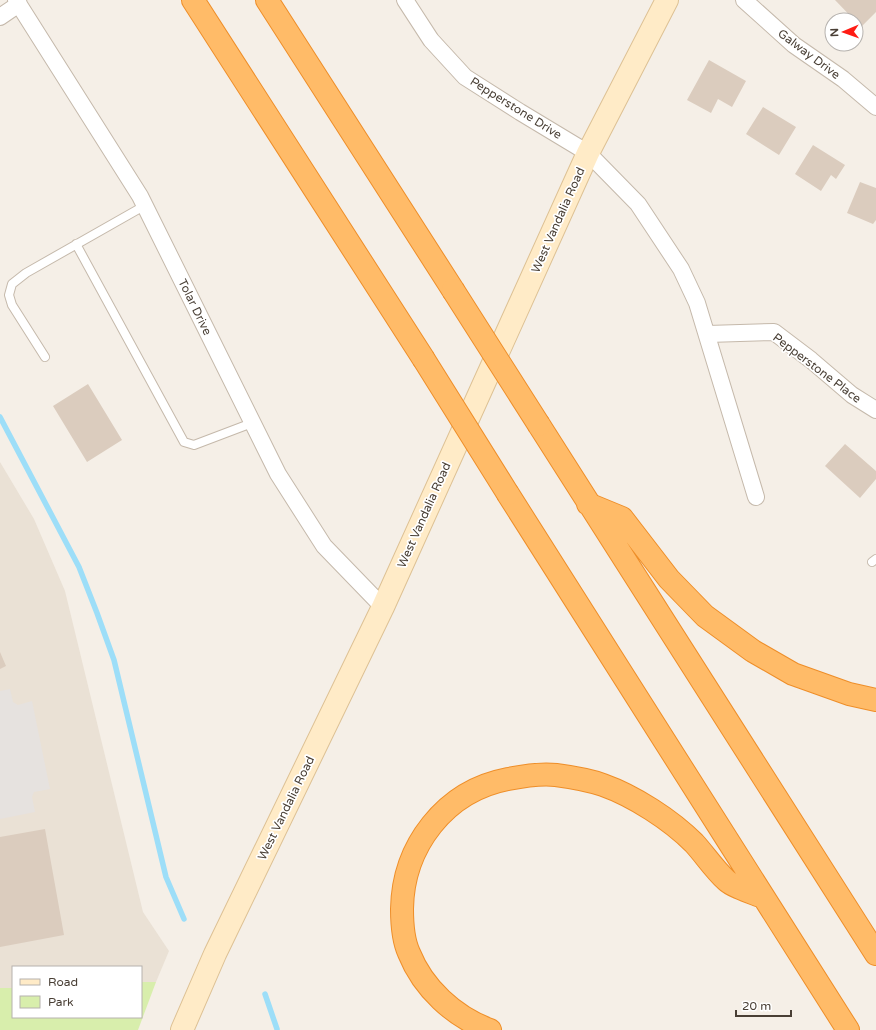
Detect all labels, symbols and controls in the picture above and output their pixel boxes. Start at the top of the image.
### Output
north arrow [824,12,864,52]
street label: Galway Drive [775,26,843,82]
text: N [828,28,841,37]
street label: Pepperstone Drive [468,74,565,142]
street label: West Vandalia Road [528,165,588,275]
street label: Tolar Drive [175,277,215,338]
street label: Pepperstone Place [770,330,864,406]
street label: West Vandalia Road [394,460,454,570]
street label: West Vandalia Road [255,754,317,862]
legend [12,966,142,1018]
text: Road [48,975,78,989]
scale bar [736,992,791,1018]
text: Park [48,995,74,1009]
text: 20 m [742,999,771,1013]

